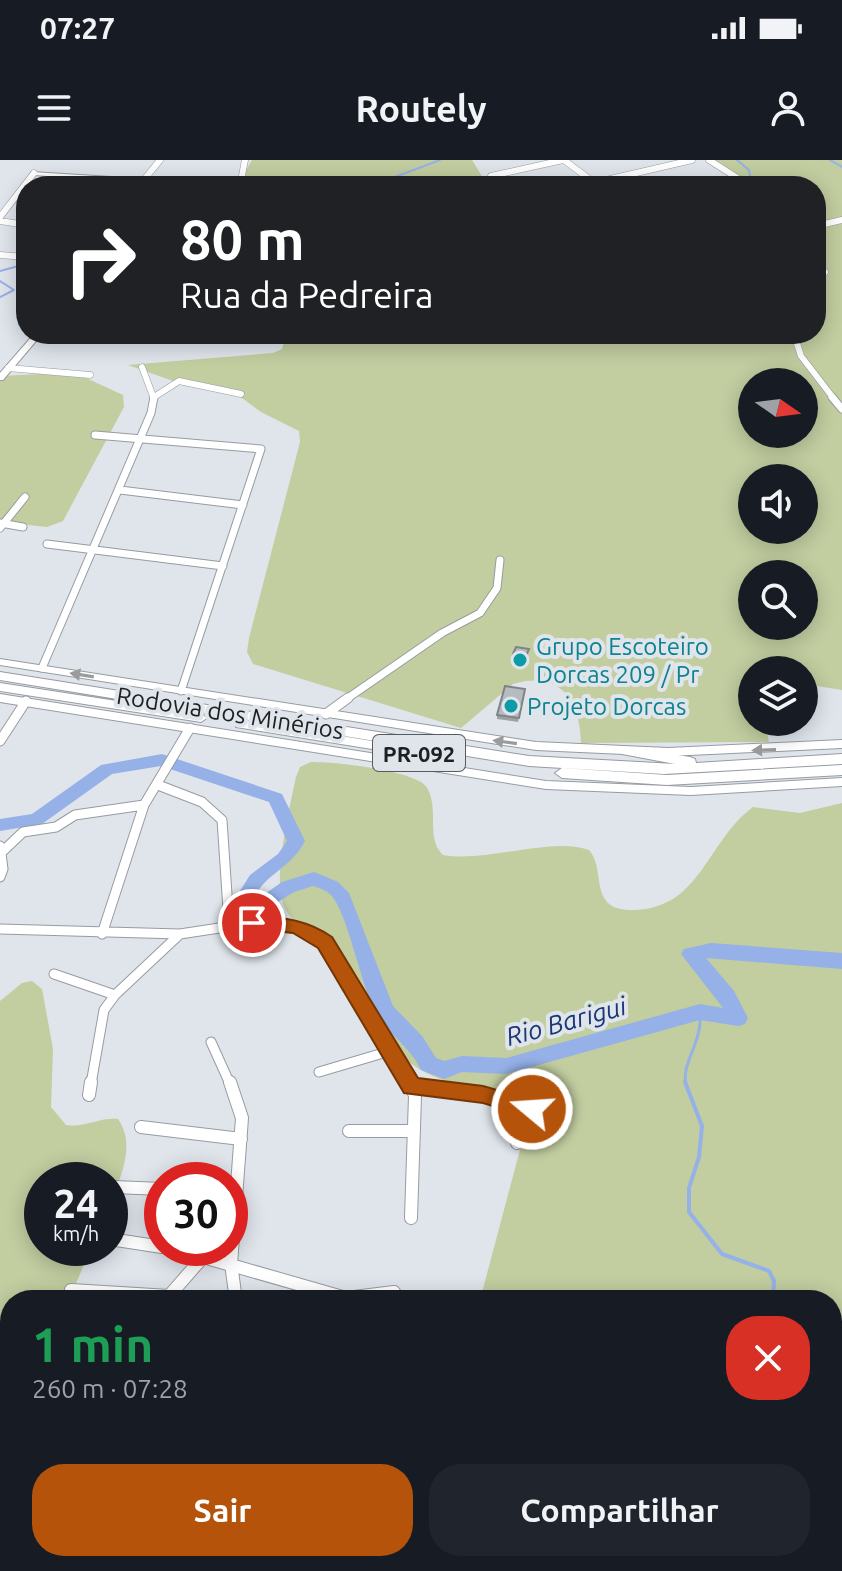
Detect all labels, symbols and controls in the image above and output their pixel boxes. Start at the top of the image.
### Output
text: 07:27 [40,11,115,45]
icon: menu [32,86,76,130]
icon: person [766,86,810,130]
text: Routely [355,88,487,129]
icon: right [48,208,152,312]
text: 80 m [180,208,305,271]
text: Rua da Pedreira [180,274,434,315]
north arrow [738,368,818,448]
map controls [738,368,818,736]
button: sound [738,464,818,544]
button: search [738,560,818,640]
place label: Grupo Escoteiro Dorcas 209 / Pr [536,633,709,688]
marker: Grupo Escoteiro Dorcas 209 / Pr [511,651,529,669]
button: layers [738,656,818,736]
one-way arrow [69,668,94,681]
street label: Rodovia dos Minérios [115,682,345,744]
place label: Projeto Dorcas [527,693,686,720]
marker: Projeto Dorcas [502,697,520,715]
road number: PR-092 [373,735,465,771]
one-way arrow [492,735,517,748]
one-way arrow [751,743,776,756]
pin [218,889,286,957]
icon: arrive [230,901,274,945]
water label: Rio Barigui [503,991,631,1051]
position arrow [490,1067,574,1151]
speed limit sign: 30 [144,1162,248,1266]
text: 24 [53,1181,99,1226]
text: km/h [53,1222,99,1245]
button: close [726,1316,810,1400]
text: 1 min [32,1317,153,1371]
text: 260 m · 07:28 [32,1374,188,1403]
button: Sair [32,1464,413,1556]
button: Compartilhar [429,1464,810,1556]

